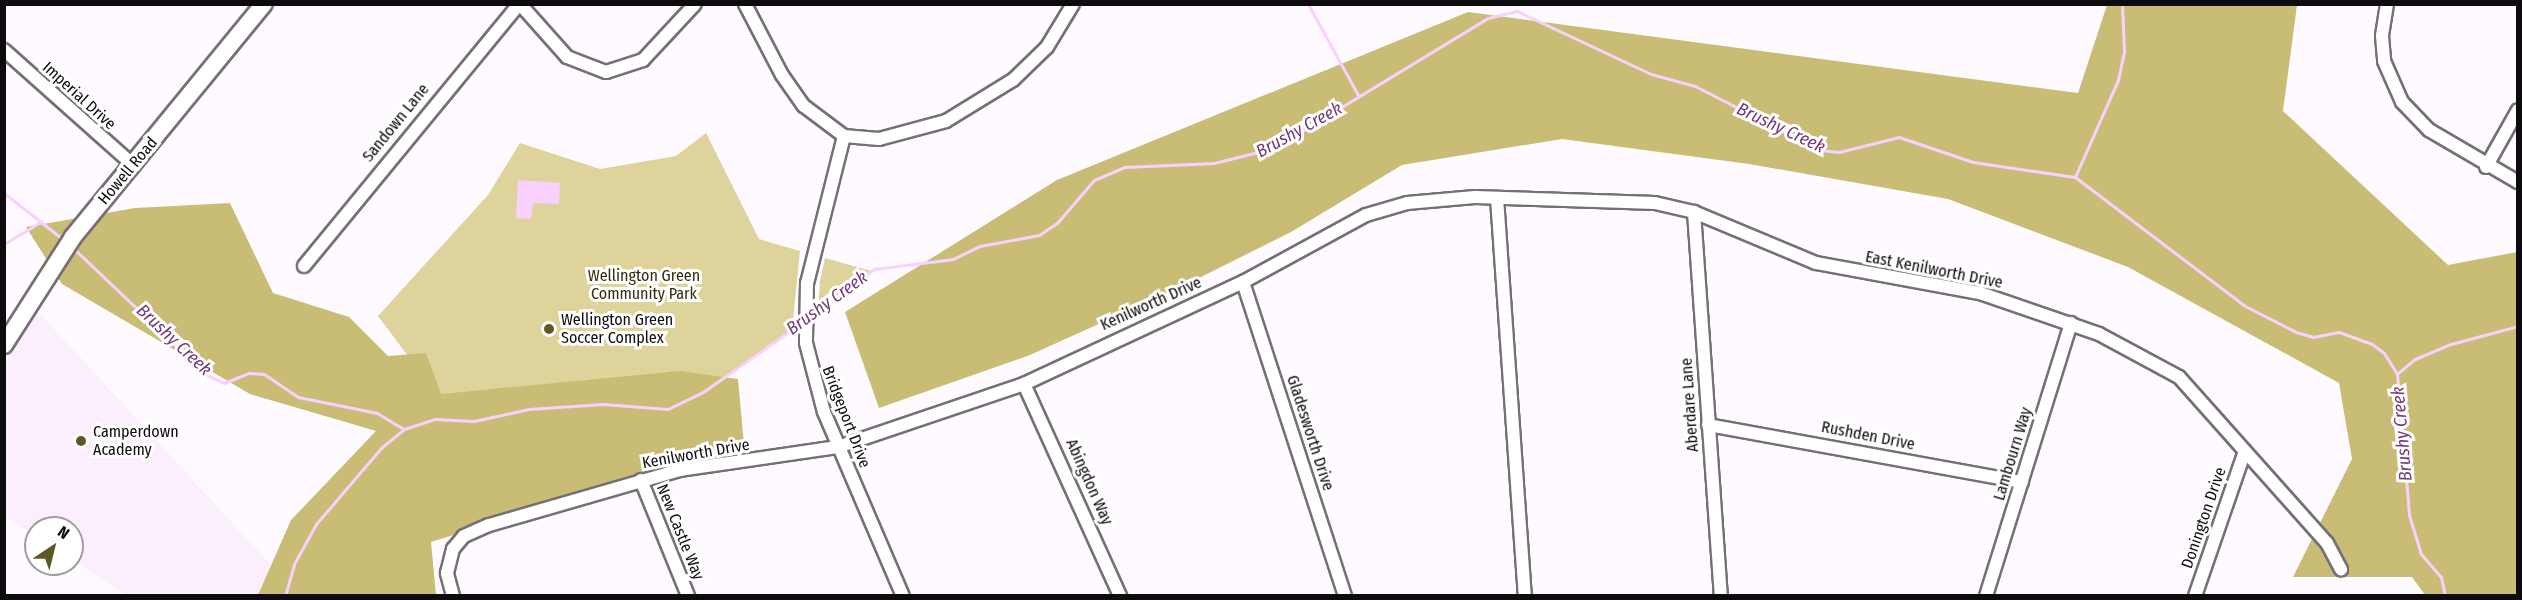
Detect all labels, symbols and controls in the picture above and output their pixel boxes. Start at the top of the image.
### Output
street label: Imperial Drive [38,58,120,134]
street label: Sandown Lane [359,80,433,166]
water label: Brushy Creek [1252,98,1346,162]
water label: Brushy Creek [1733,98,1829,158]
street label: Howell Road [94,133,162,209]
street label: East Kenilworth Drive [1864,247,2004,293]
park label: Wellington Green Community Park [588,266,700,304]
water label: Brushy Creek [782,266,872,340]
street label: Kenilworth Drive [1097,273,1205,335]
water label: Brushy Creek [132,300,216,380]
place label: Wellington Green Soccer Complex [561,310,673,348]
marker: Wellington Green Soccer Complex [542,322,556,336]
street label: Aberdare Lane [1677,357,1703,453]
street label: Bridgeport Drive [818,363,874,471]
street label: Gladesworth Drive [1282,373,1338,493]
water label: Brushy Creek [2387,386,2417,482]
street label: Lambourn Way [1990,405,2036,503]
street label: Rushden Drive [1820,418,1916,454]
place label: Camperdown Academy [93,422,179,460]
marker: Camperdown Academy [74,434,88,448]
street label: Kenilworth Drive [641,435,751,473]
street label: Abingdon Way [1062,436,1116,528]
street label: Donington Drive [2178,465,2230,571]
street label: New Castle Way [652,481,708,583]
north arrow [24,516,84,576]
text: N [54,522,73,543]

